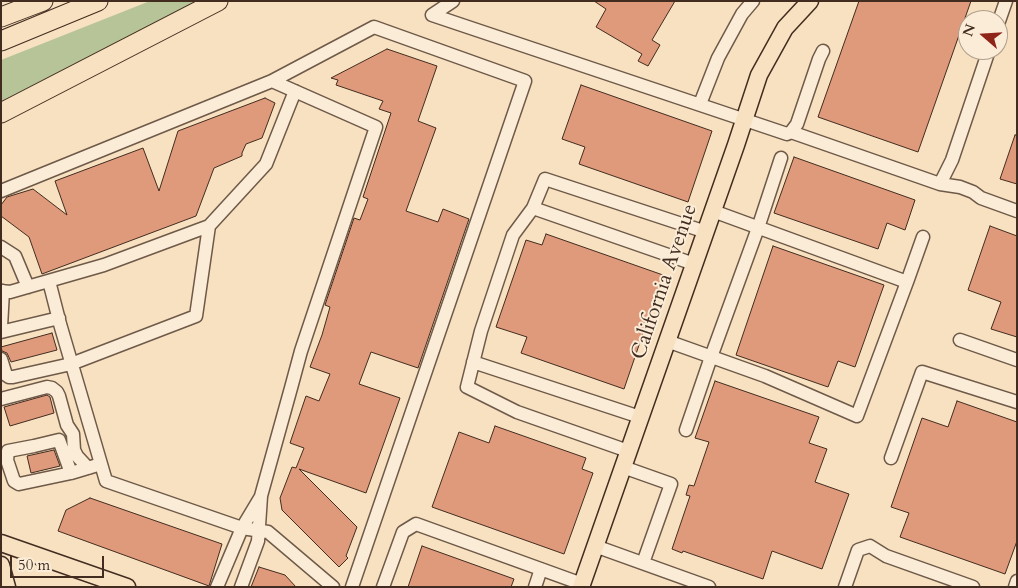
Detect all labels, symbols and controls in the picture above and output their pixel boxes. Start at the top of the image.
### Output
north arrow [958,10,1008,60]
text: N [958,21,980,39]
street label: California Avenue [627,201,703,363]
scale bar [12,546,106,578]
text: 50 m [18,555,50,575]

